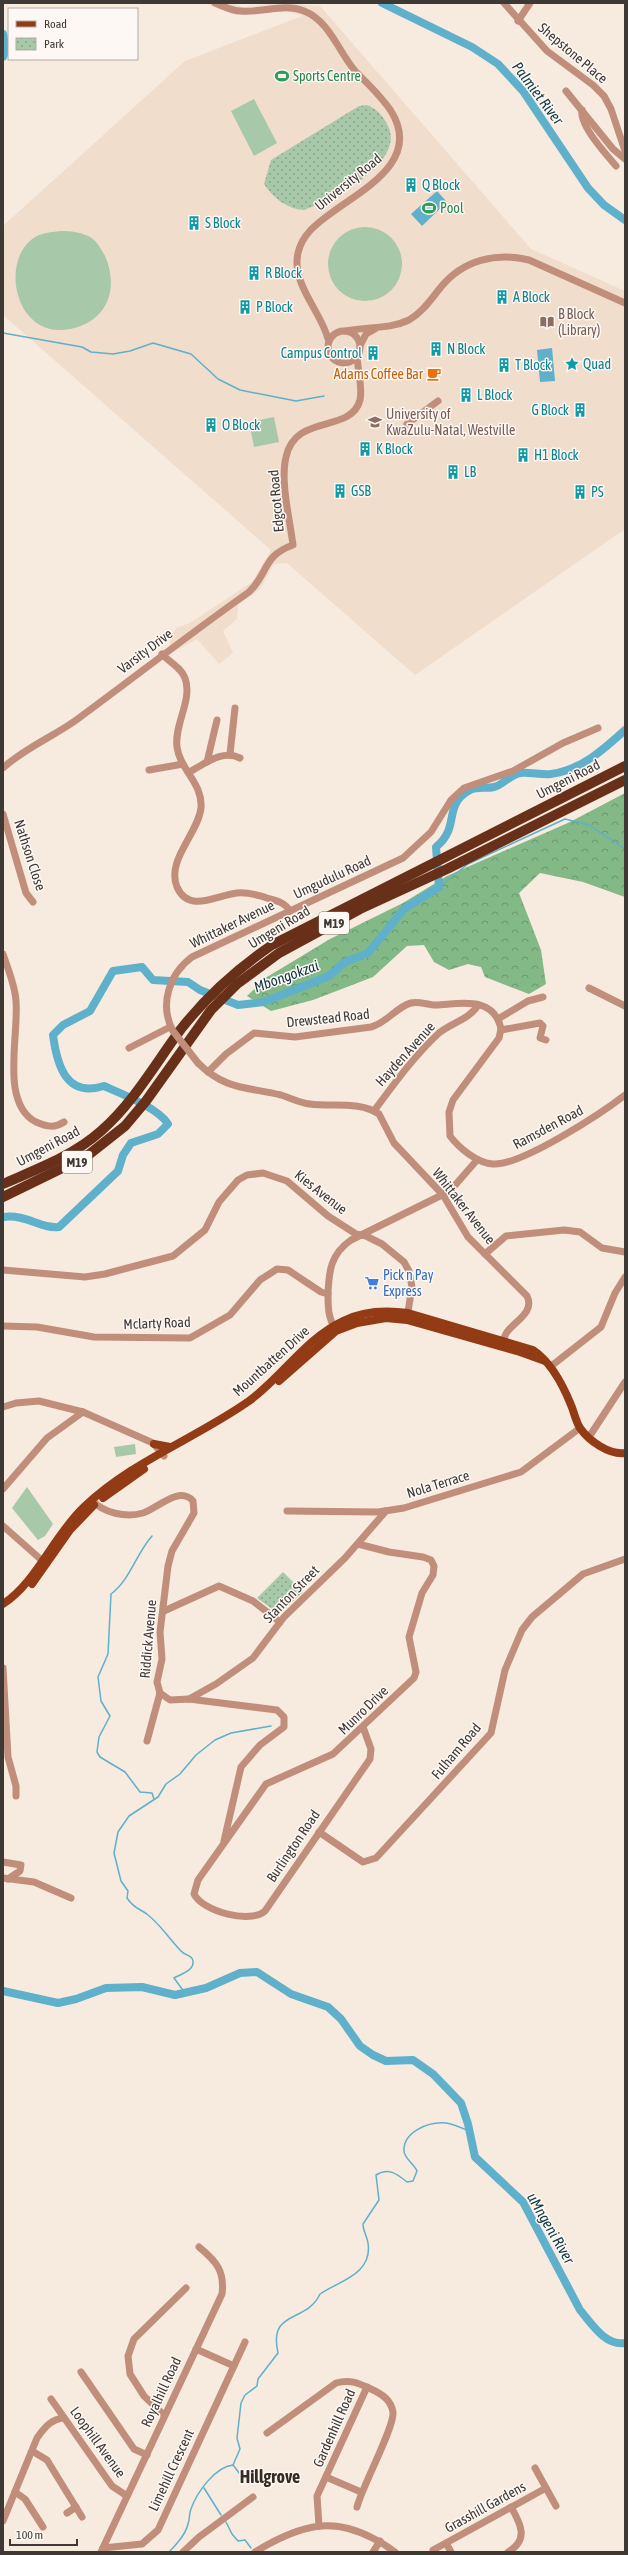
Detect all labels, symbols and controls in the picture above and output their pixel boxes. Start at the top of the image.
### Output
legend [8,8,138,60]
text: Road [44,17,67,31]
street label: Shepstone Place [535,20,611,86]
text: Park [44,37,65,51]
water label: Palmiet River [509,58,567,128]
sports icon: Sports Centre [274,68,290,84]
place label: Sports Centre [293,68,361,84]
street label: University Road [311,150,385,214]
building icon: Q Block [403,177,419,193]
place label: Q Block [422,177,460,193]
sports icon: Pool [421,200,437,216]
place label: Pool [440,200,464,216]
building icon: S Block [186,215,202,231]
place label: S Block [205,215,241,231]
building icon: R Block [246,265,262,281]
place label: R Block [265,265,302,281]
building icon: A Block [494,289,510,305]
place label: A Block [513,289,550,305]
building icon: P Block [237,299,253,315]
place label: P Block [256,299,293,315]
place label: B Block (Library) [558,306,600,338]
library icon: B Block (Library) [539,314,555,330]
building icon: N Block [428,341,444,357]
place label: N Block [447,341,485,357]
place label: Campus Control [281,345,362,361]
building icon: Campus Control [365,345,381,361]
place icon: Quad [564,356,580,372]
place label: Quad [583,356,611,372]
building icon: T Block [496,357,512,373]
place label: T Block [515,357,551,373]
place label: Adams Coffee Bar [334,366,424,382]
cafe icon: Adams Coffee Bar [426,366,442,382]
building icon: L Block [458,387,474,403]
place label: L Block [477,387,512,403]
place label: G Block [532,402,569,418]
building icon: G Block [572,402,588,418]
place label: University of KwaZulu-Natal, Westville [386,406,515,438]
school or university icon: University of KwaZulu-Natal, Westville [367,414,383,430]
building icon: O Block [203,417,219,433]
place label: O Block [222,417,260,433]
building icon: K Block [357,441,373,457]
place label: K Block [376,441,413,457]
building icon: H1 Block [515,447,531,463]
place label: H1 Block [534,447,579,463]
building icon: LB [445,464,461,480]
place label: LB [464,464,476,480]
street label: Edgcot Road [265,469,287,533]
building icon: GSB [332,483,348,499]
place label: GSB [351,483,371,499]
building icon: PS [572,484,588,500]
place label: PS [591,484,604,500]
street label: Varsity Drive [115,625,175,677]
street label: Umgeni Road [534,756,602,802]
street label: Nathson Close [11,818,49,892]
street label: Umgudulu Road [291,852,373,902]
street label: Whittaker Avenue [187,897,277,951]
street label: Umgeni Road [245,902,313,952]
road number: M19 [319,912,349,934]
water label: Mbongokzai [251,956,321,996]
street label: Drewstead Road [286,1006,370,1030]
street label: Hayden Avenue [372,1019,438,1089]
street label: Ramsden Road [510,1102,586,1152]
street label: Umgeni Road [14,1123,82,1169]
road number: M19 [62,1151,92,1173]
street label: Whittaker Avenue [429,1165,499,1247]
street label: Kies Avenue [292,1167,350,1217]
place label: Pick n Pay Express [383,1267,434,1299]
supermarket icon: Pick n Pay Express [364,1275,380,1291]
street label: Mclarty Road [123,1314,191,1332]
street label: Mountbatten Drive [230,1323,312,1399]
street label: Nola Terrace [405,1467,471,1501]
street label: Stanton Street [260,1562,322,1626]
street label: Riddick Avenue [137,1599,159,1679]
street label: Munro Drive [335,1682,391,1738]
street label: Fulham Road [428,1720,484,1782]
street label: Burlington Road [263,1807,323,1885]
water label: uMngeni River [524,2189,578,2267]
street label: Royalhill Road [138,2354,184,2430]
street label: Gardenhill Road [310,2386,358,2470]
street label: Loophill Avenue [67,2404,129,2480]
street label: Limehill Crescent [145,2427,197,2513]
district label: Hillgrove [240,2466,300,2487]
street label: Grasshill Gardens [442,2478,528,2536]
scale bar [10,2521,77,2547]
text: 100 m [16,2528,43,2542]

